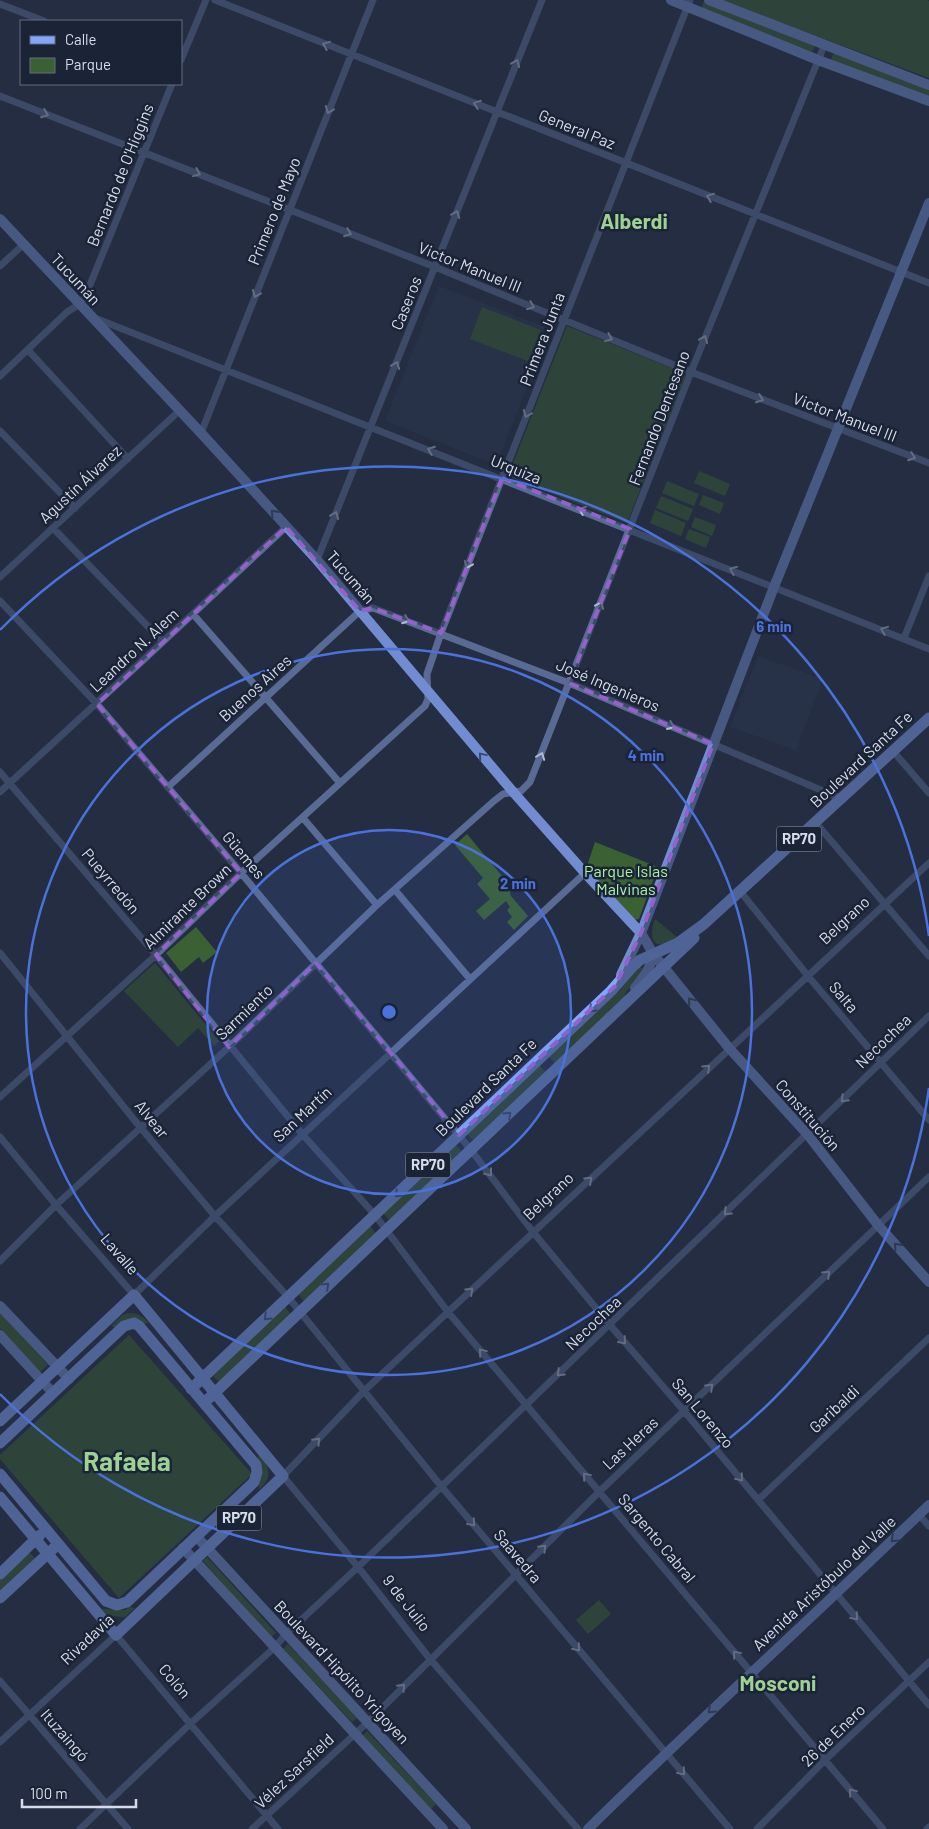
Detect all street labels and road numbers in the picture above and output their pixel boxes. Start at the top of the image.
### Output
street label: Bernardo de O'Higgins [82,101,157,249]
street label: General Paz [536,105,618,153]
street label: Primero de Mayo [243,154,304,267]
street label: Victor Manuel III [416,237,525,296]
street label: Tucumán [48,249,105,309]
street label: Caseros [386,273,425,332]
street label: Primera Junta [515,289,568,388]
street label: Fernando Dentesano [624,348,693,488]
street label: Victor Manuel III [791,388,900,445]
street label: Agustín Álvarez [35,441,125,527]
street label: Urquiza [488,450,544,487]
street label: Tucumán [323,546,380,607]
street label: Leandro N. Alem [85,604,182,696]
street label: Buenos Aires [215,650,295,725]
street label: José Ingenieros [554,654,663,715]
street label: Boulevard Santa Fe [806,706,916,811]
road number: RP70 [776,826,822,852]
street label: Güemes [219,827,270,882]
street label: Pueyrredón [78,844,144,917]
street label: Almirante Brown [139,859,235,952]
street label: Belgrano [815,892,873,948]
street label: Salta [826,977,863,1016]
street label: Sarmiento [211,980,276,1044]
street label: Necochea [851,1010,914,1072]
street label: Boulevard Santa Fe [431,1034,540,1140]
street label: Constitución [772,1075,845,1154]
street label: San Martín [269,1082,335,1145]
street label: Alvear [131,1096,173,1142]
road number: RP70 [406,1152,450,1178]
street label: Belgrano [519,1168,577,1224]
street label: Lavalle [97,1229,144,1278]
street label: Necochea [561,1292,624,1354]
street label: San Lorenzo [669,1374,738,1452]
street label: Garibaldi [805,1381,863,1436]
street label: Las Heras [598,1412,661,1473]
street label: Sargento Cabral [615,1489,700,1586]
road number: RP70 [216,1506,262,1530]
street label: Avenida Aristóbulo del Valle [748,1511,899,1654]
street label: Saavedra [490,1525,546,1586]
street label: 9 de Julio [379,1571,435,1635]
street label: Boulevard Hipólito Yrigoyen [271,1596,414,1747]
street label: Rivadavia [56,1609,117,1668]
street label: Colón [155,1660,195,1702]
street label: 26 de Enero [797,1699,869,1770]
street label: Ituzaingó [37,1704,93,1765]
street label: Vélez Sarsfield [250,1729,337,1812]

